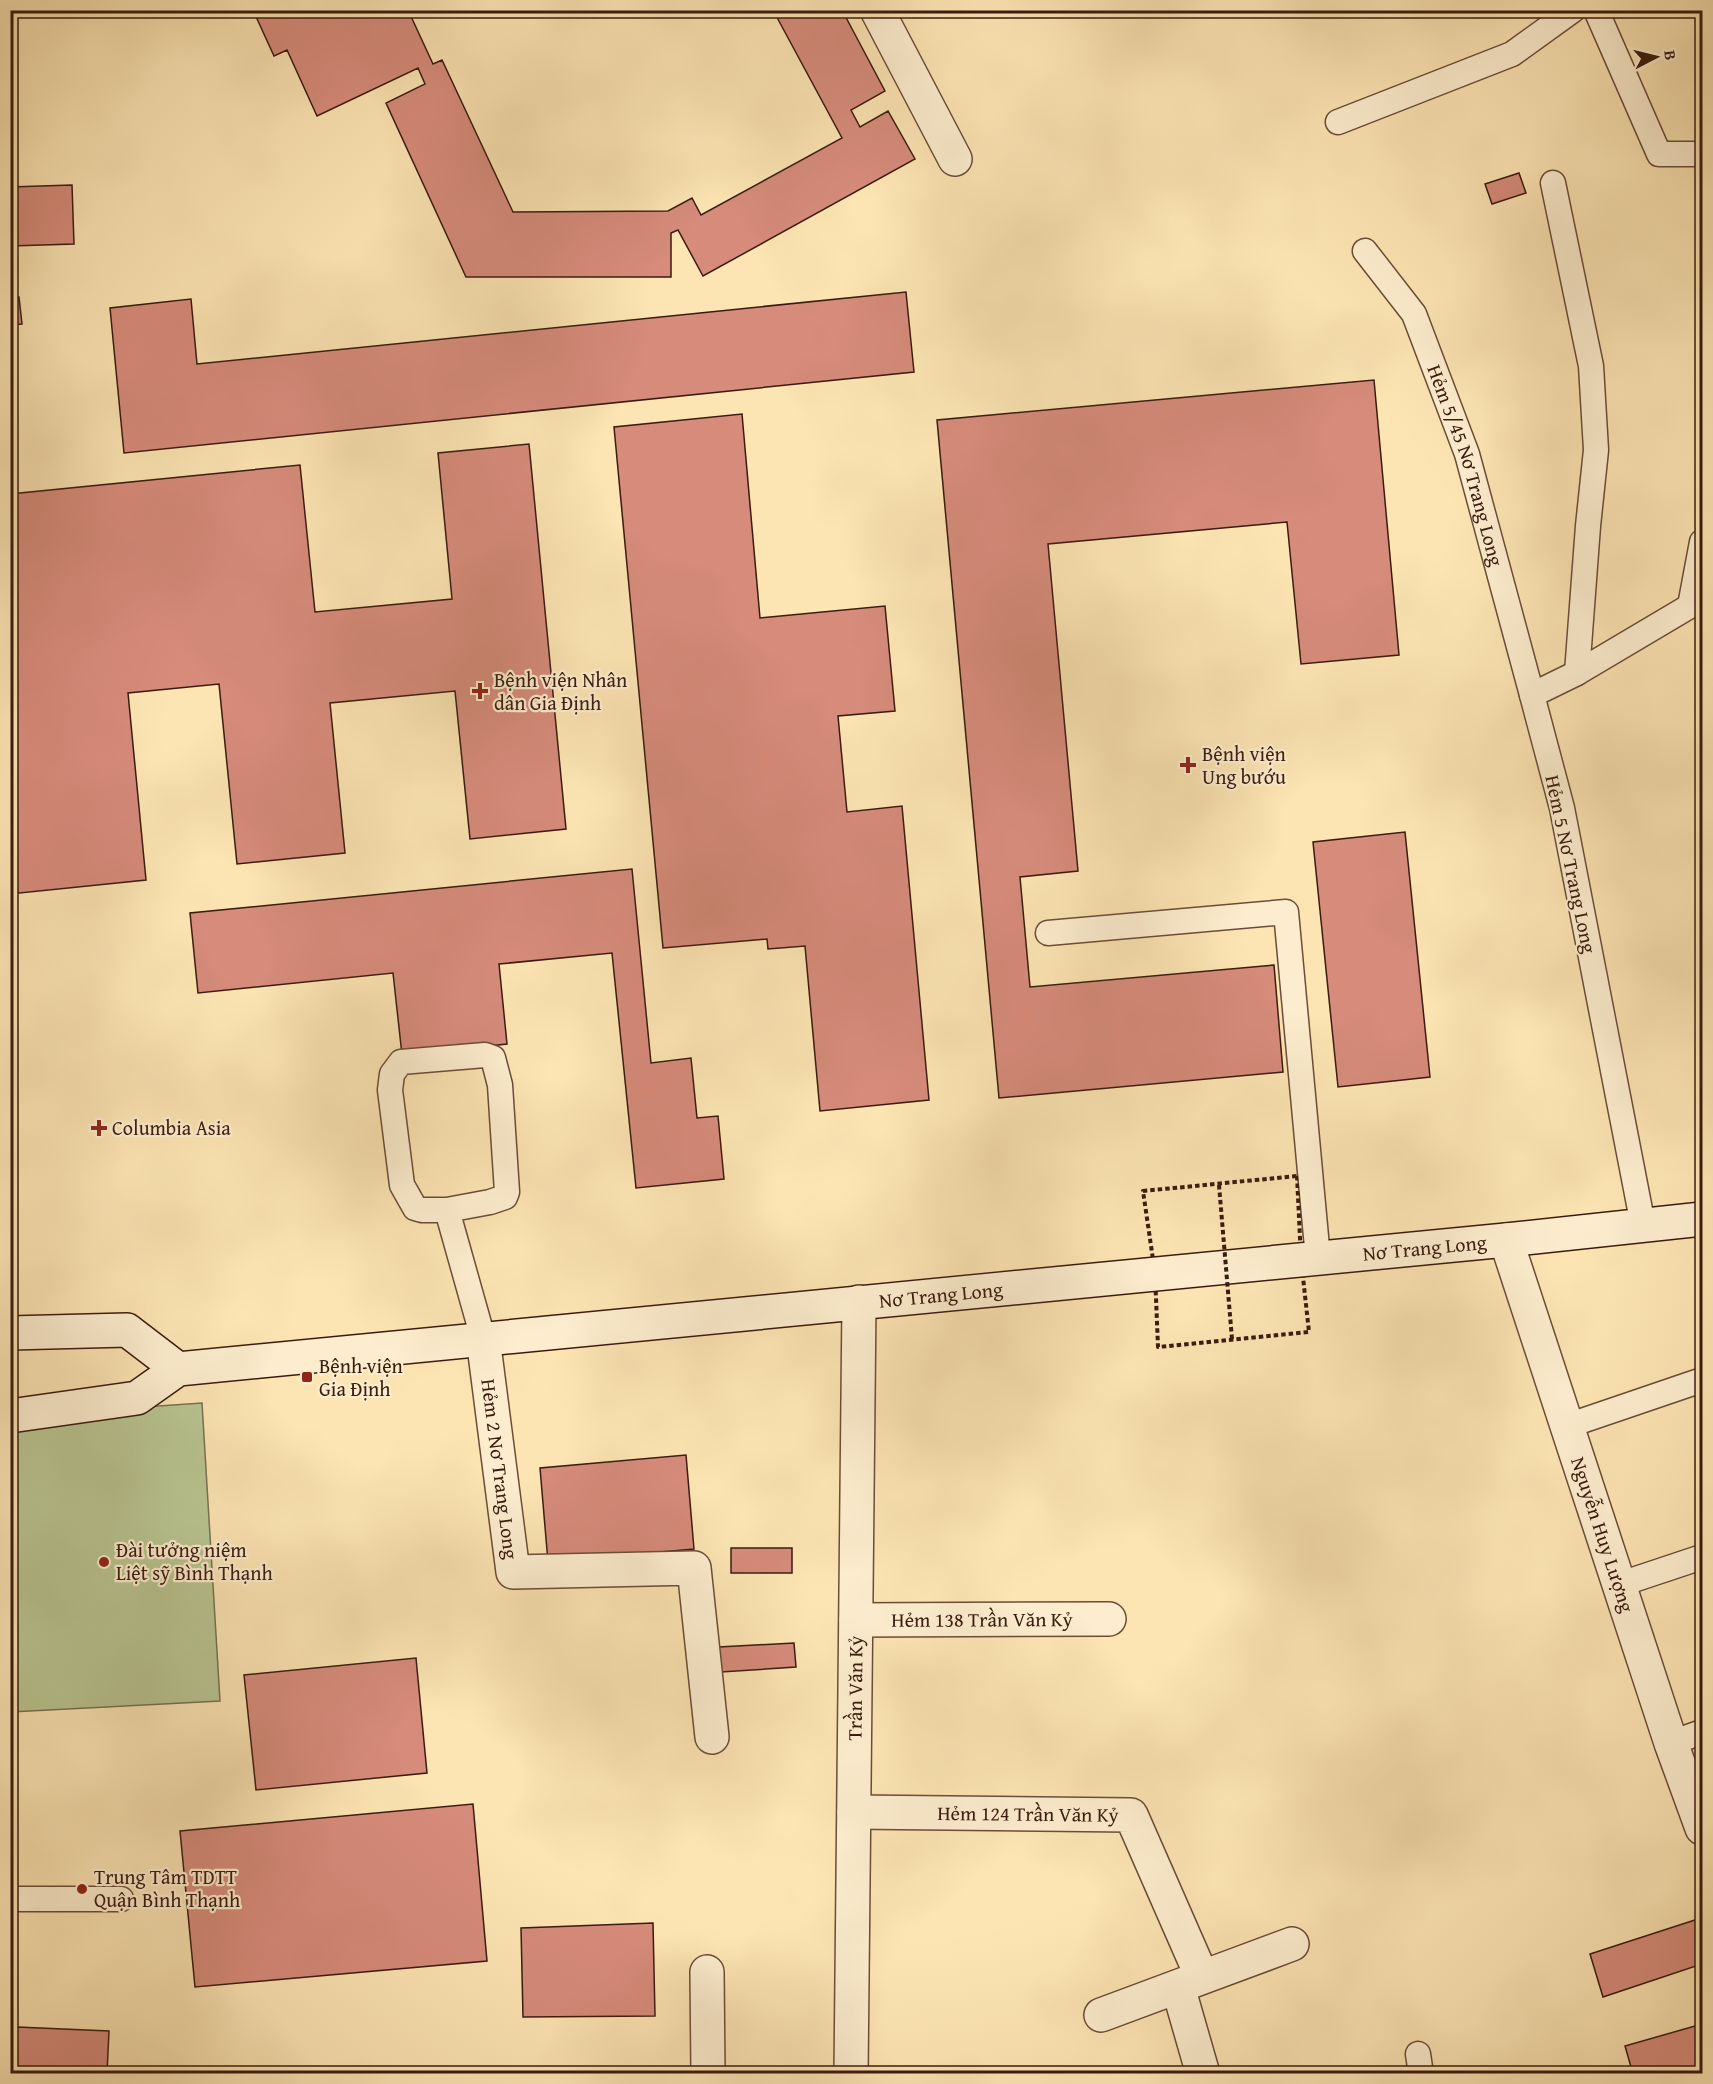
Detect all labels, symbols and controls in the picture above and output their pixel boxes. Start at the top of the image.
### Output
north arrow [1626,27,1686,87]
text: B [1658,49,1683,62]
street label: Hẻm 5/45 Nơ Trang Long [1420,360,1512,569]
place label: Bệnh viện Nhân dân Gia Định [494,665,627,717]
marker: Bệnh viện Nhân dân Gia Định [471,682,489,700]
place label: Bệnh viện Ung bướu [1202,739,1286,791]
marker: Bệnh viện Ung bướu [1179,756,1197,774]
street label: Hẻm 5 Nơ Trang Long [1538,772,1605,956]
place label: Columbia Asia [112,1113,231,1142]
marker: Columbia Asia [90,1119,108,1137]
street label: Nơ Trang Long [1361,1227,1488,1268]
street label: Nơ Trang Long [878,1274,1004,1315]
place label: Bệnh viện Gia Định [319,1351,403,1403]
marker: Bệnh viện Gia Định [300,1370,314,1384]
street label: Hẻm 2 Nơ Trang Long [474,1377,526,1561]
street label: Nguyễn Huy Lượng [1564,1453,1642,1616]
place label: Đài tưởng niệm Liệt sỹ Bình Thạnh [116,1535,273,1587]
marker: Đài tưởng niệm Liệt sỹ Bình Thạnh [97,1555,111,1569]
street label: Hẻm 138 Trần Văn Kỷ [891,1604,1073,1634]
street label: Trần Văn Kỷ [839,1636,870,1740]
street label: Hẻm 124 Trần Văn Kỷ [937,1798,1119,1829]
place label: Trung Tâm TDTT Quận Bình Thạnh [94,1862,240,1914]
marker: Trung Tâm TDTT Quận Bình Thạnh [75,1882,89,1896]

